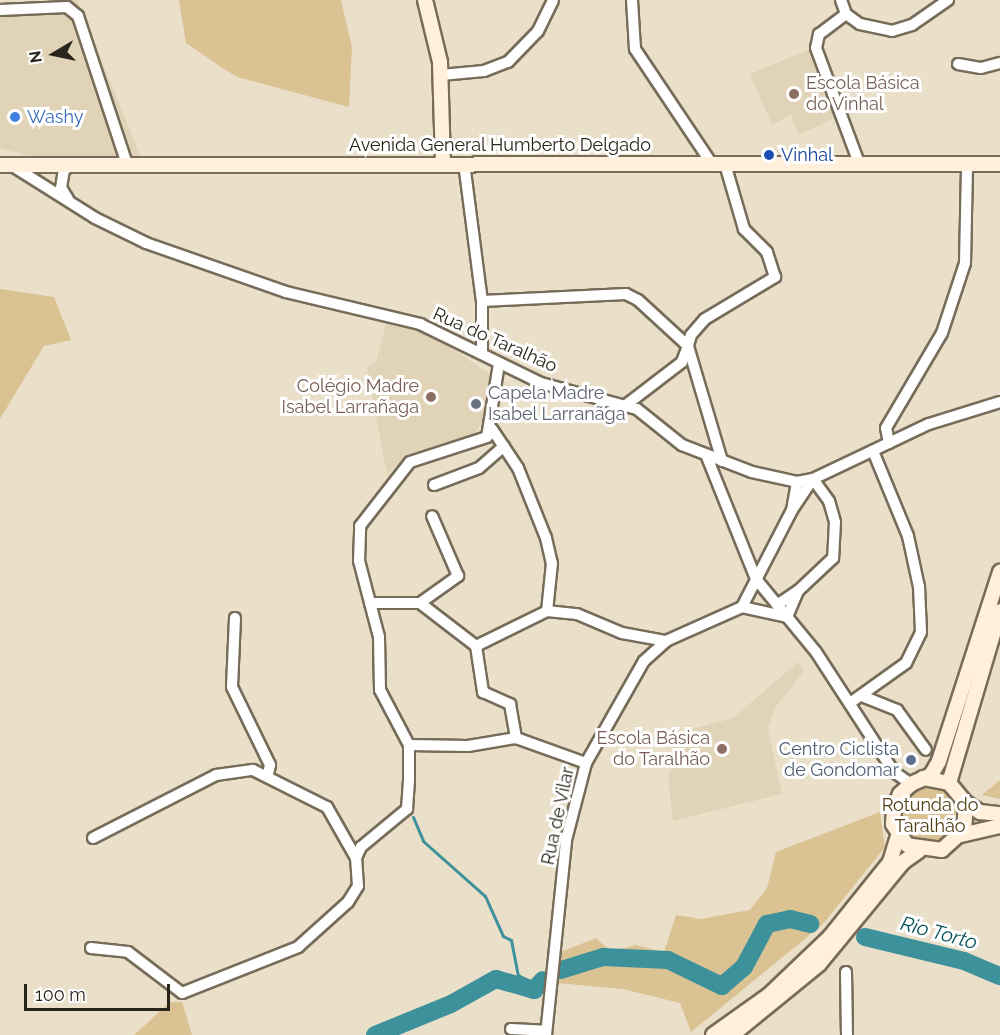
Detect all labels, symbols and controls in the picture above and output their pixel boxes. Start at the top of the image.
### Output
north arrow [24,24,84,84]
text: N [25,49,46,64]
place label: Escola Básica do Vinhal [806,73,920,116]
marker: Escola Básica do Vinhal [787,87,801,101]
place label: Washy [27,106,83,128]
marker: Washy [8,110,22,124]
street label: Avenida General Humberto Delgado [349,134,651,156]
place label: Vinhal [781,144,833,166]
marker: Vinhal [762,148,776,162]
street label: Rua do Taralhão [429,303,561,377]
place label: Colégio Madre Isabel Larrañaga [281,376,419,418]
place label: Capela Madre Isabel Larranãga [488,383,626,426]
marker: Colégio Madre Isabel Larrañaga [424,390,438,404]
marker: Capela Madre Isabel Larranãga [469,397,483,411]
place label: Escola Básica do Taralhão [596,728,710,771]
place label: Centro Ciclista de Gondomar [779,739,899,782]
marker: Escola Básica do Taralhão [715,742,729,756]
marker: Centro Ciclista de Gondomar [904,753,918,767]
street label: Rua de Vilar [537,765,579,867]
park label: Rotunda do Taralhão [882,795,978,838]
water label: Rio Torto [898,911,980,955]
scale bar [27,972,172,1010]
text: 100 m [35,984,86,1005]

